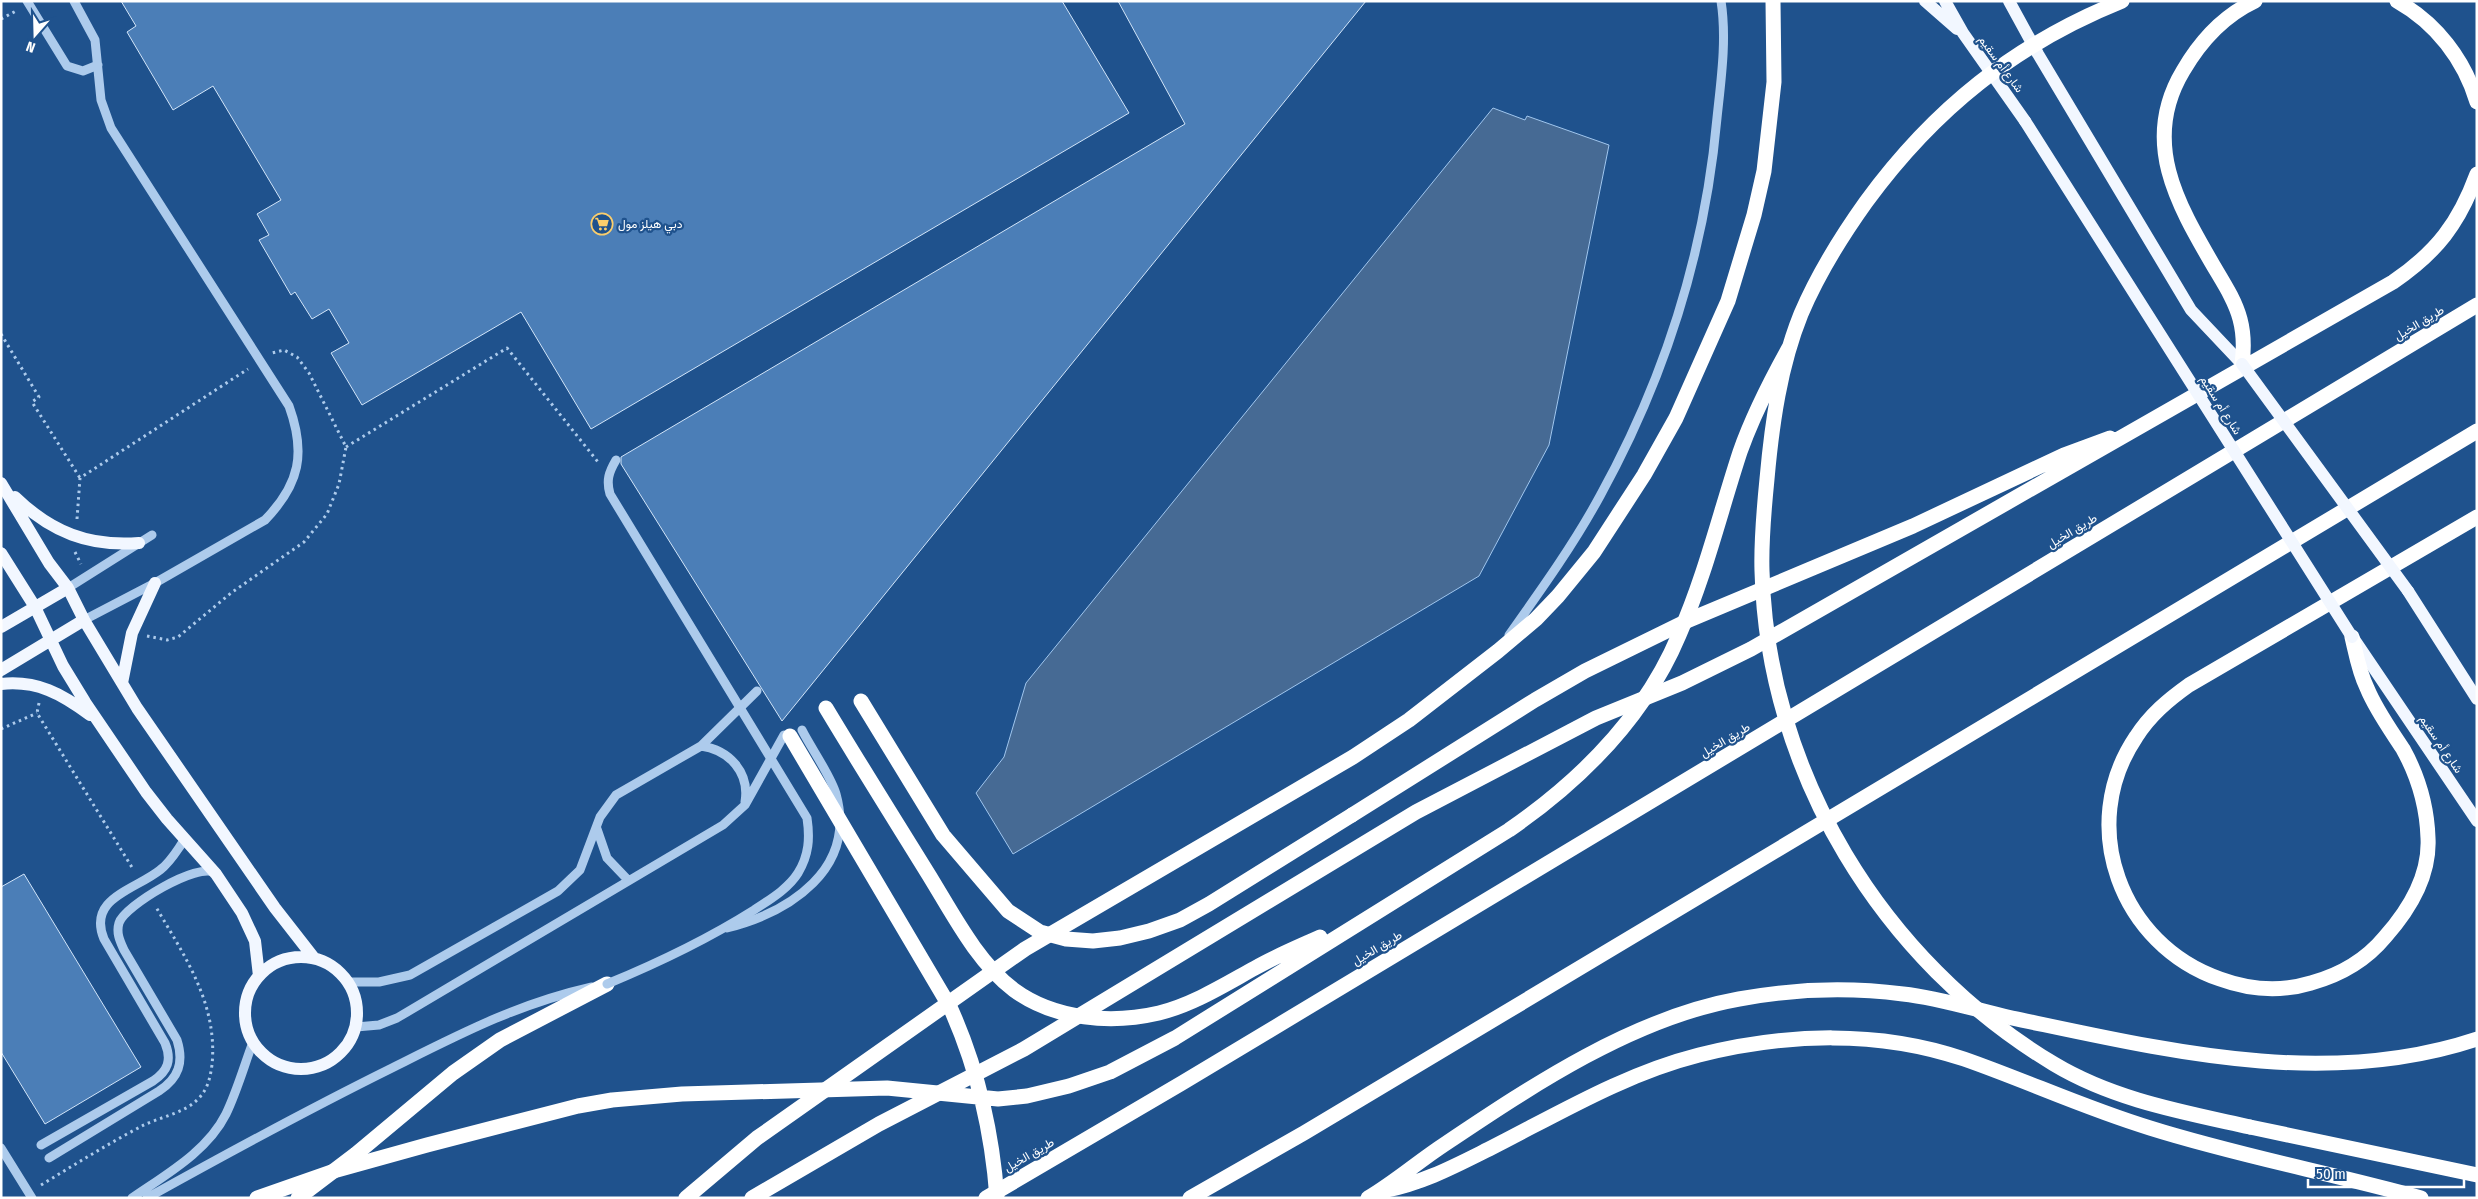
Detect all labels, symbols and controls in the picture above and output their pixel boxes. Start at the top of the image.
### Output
north arrow [10,10,60,60]
street label: شارع أم سقيم [1974,33,2026,96]
text: N [24,37,38,56]
supermarket icon: دبي هيلز مول [590,212,614,236]
place label: دبي هيلز مول [618,217,683,234]
street label: طريق الخيل [2392,303,2447,344]
street label: شارع أم سقيم [2196,373,2245,438]
street label: طريق الخيل [2045,511,2100,552]
street label: شارع أم سقيم [2415,712,2466,777]
street label: طريق الخيل [1698,720,1753,761]
street label: طريق الخيل [1350,928,1405,969]
street label: طريق الخيل [1001,1135,1057,1176]
scale bar [2308,1156,2464,1188]
text: 50 m [2316,1165,2346,1183]

